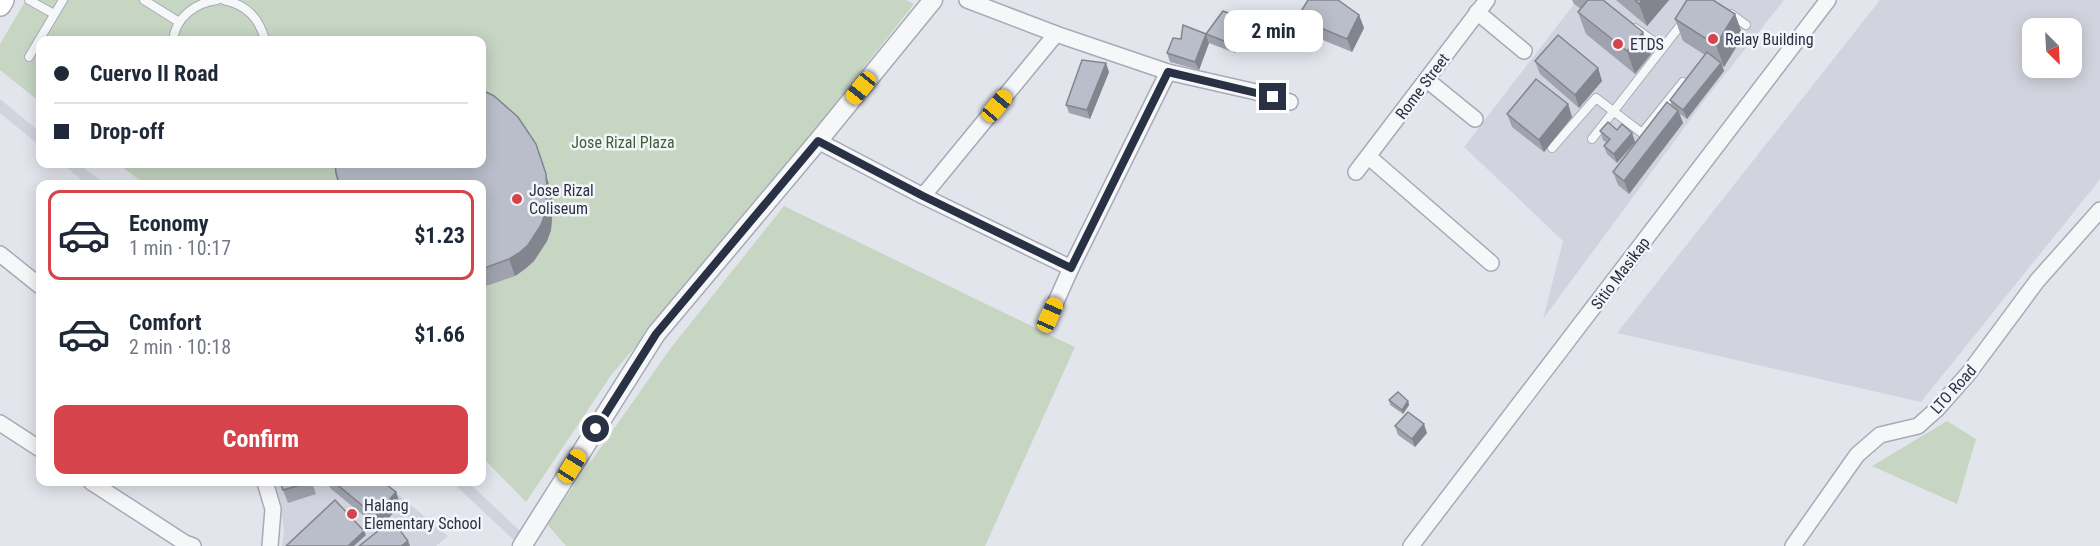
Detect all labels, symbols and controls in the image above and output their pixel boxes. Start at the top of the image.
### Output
callout: 2 min [1224,10,1322,52]
north arrow [2022,18,2082,78]
map controls [2022,18,2082,78]
text: 2 min [1251,19,1296,43]
place label: Relay Building [1725,30,1814,49]
marker: Relay Building [1706,32,1720,46]
place label: ETDS [1630,35,1664,54]
marker: ETDS [1611,37,1625,51]
street label: Rome Street [1392,50,1453,123]
text: Cuervo II Road [90,61,218,86]
car [843,68,879,108]
route end [1259,83,1286,110]
car [979,86,1015,126]
text: Drop-off [90,119,164,144]
park label: Jose Rizal Plaza [571,133,675,152]
place label: Jose Rizal Coliseum [529,181,594,218]
marker: Jose Rizal Coliseum [510,192,524,206]
icon: car [57,208,111,262]
text: Economy [129,211,209,236]
text: $1.23 [414,223,465,248]
street label: Sitio Masikap [1587,233,1654,313]
text: 1 min · 10:17 [129,236,231,260]
car [1034,295,1066,335]
icon: car [57,307,111,361]
text: Comfort [129,310,202,335]
text: $1.66 [414,322,465,347]
text: 2 min · 10:18 [129,335,231,359]
street label: LTO Road [1927,361,1980,418]
button: Confirm [54,405,468,474]
route start [582,415,609,442]
car [555,446,589,486]
place label: Halang Elementary School [364,496,481,533]
marker: Halang Elementary School [345,507,359,521]

